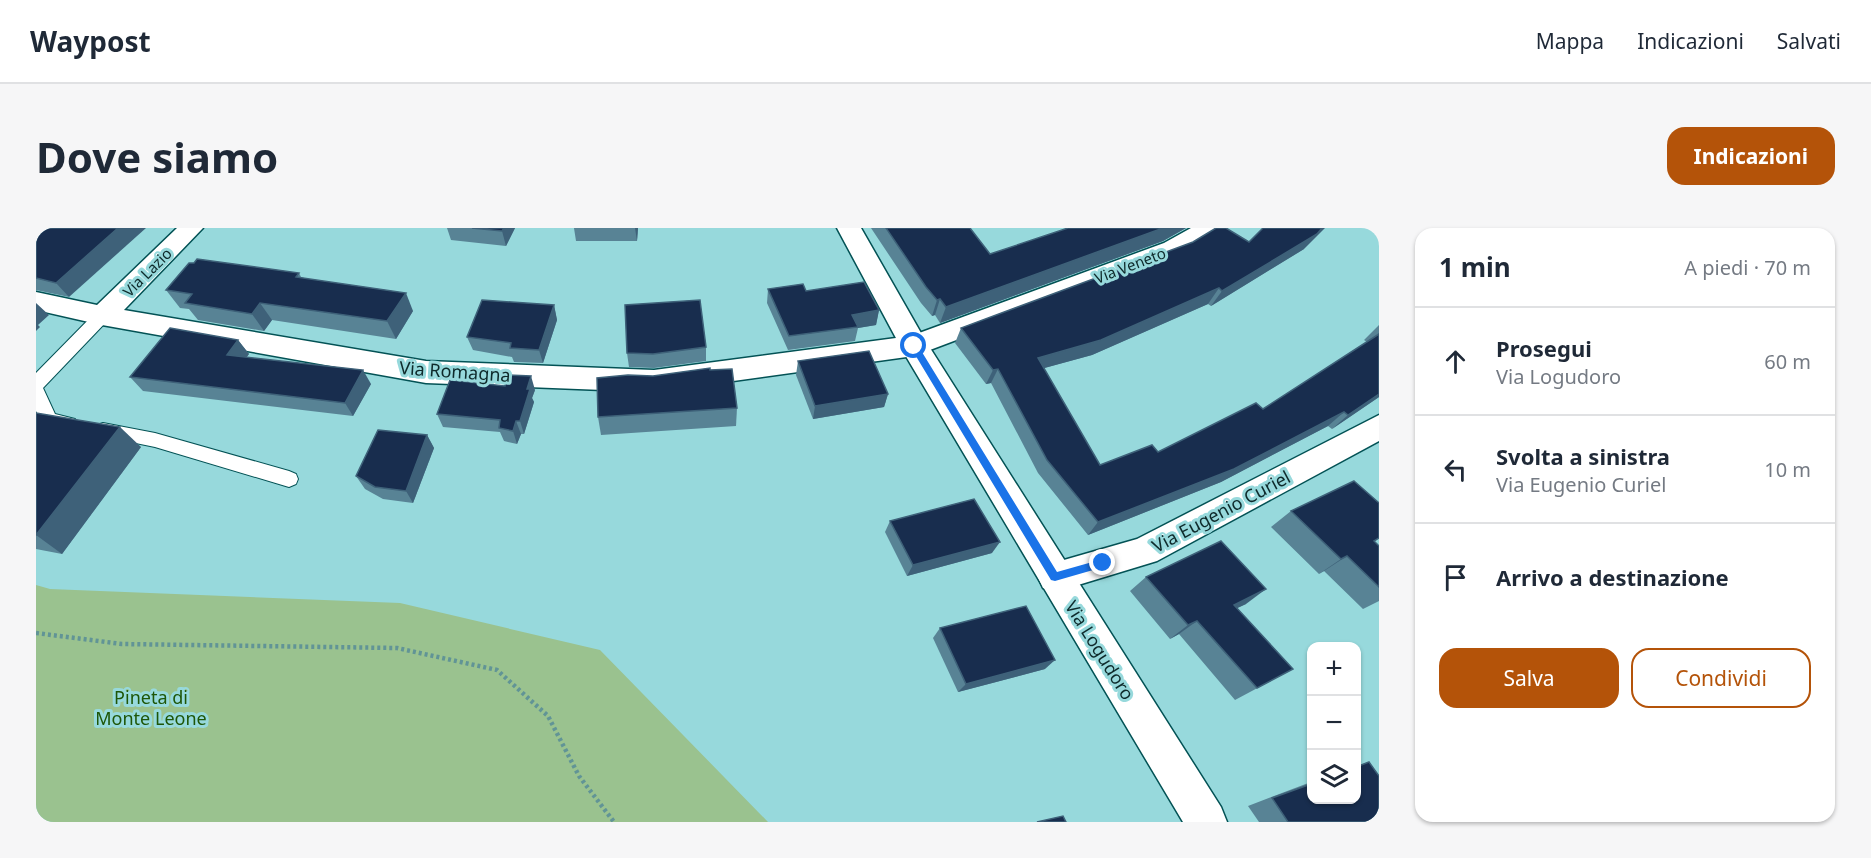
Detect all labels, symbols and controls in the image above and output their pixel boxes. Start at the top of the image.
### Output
text: Waypost [30,22,151,60]
text: Mappa [1536,27,1604,55]
text: Indicazioni [1637,27,1744,55]
text: Salvati [1777,27,1841,55]
button: Indicazioni [1667,127,1835,185]
text: Dove siamo [36,128,278,185]
street label: Via Veneto [1092,242,1168,288]
street label: Via Lazio [118,243,176,301]
text: 1 min [1439,249,1511,285]
text: A piedi · 70 m [1684,254,1811,281]
route start [900,332,926,358]
text: Prosegui [1496,333,1592,363]
icon: ahead [1439,345,1472,378]
text: 60 m [1764,348,1811,375]
street label: Via Romagna [399,355,511,387]
text: Via Logudoro [1496,363,1621,390]
text: Svolta a sinistra [1496,441,1670,471]
icon: left [1439,453,1472,486]
text: 10 m [1764,456,1811,483]
street label: Via Eugenio Curiel [1148,464,1294,558]
text: Via Eugenio Curiel [1496,471,1666,498]
route end [1089,549,1115,575]
icon: arrive [1439,561,1472,594]
text: Arrivo a destinazione [1496,562,1729,592]
street label: Via Logudoro [1060,596,1140,704]
map controls [1307,642,1361,804]
button: + [1307,642,1361,696]
button: Salva [1439,648,1619,708]
button: Condividi [1631,648,1811,708]
park label: Pineta di Monte Leone [95,685,207,730]
button: − [1307,696,1361,750]
button: layers [1307,750,1361,804]

